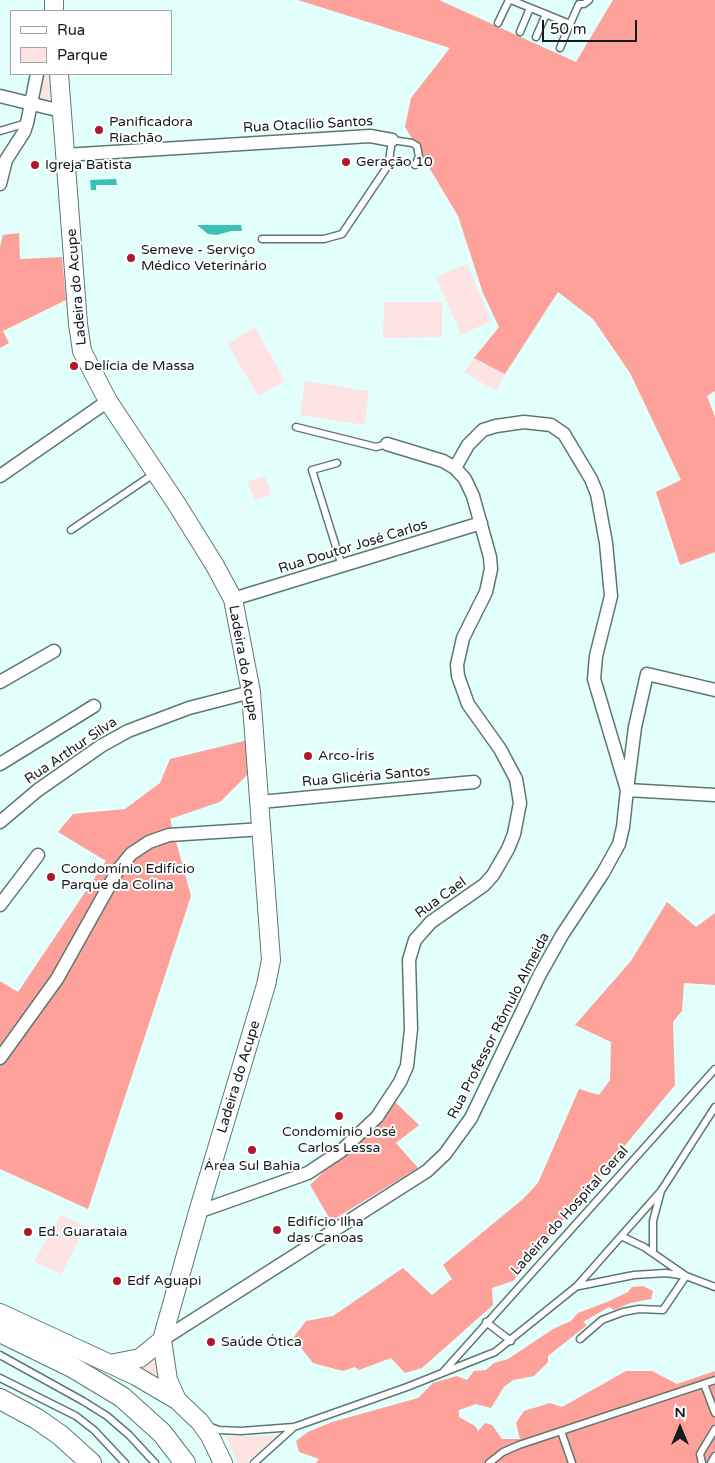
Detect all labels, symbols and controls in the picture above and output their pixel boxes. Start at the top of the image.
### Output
legend [10,10,172,75]
scale bar [545,10,640,42]
text: 50 m [550,20,587,38]
text: Rua [57,21,85,39]
text: Parque [57,46,108,64]
street label: Rua Otacílio Santos [243,113,373,137]
place label: Panificadora Riachão [109,114,193,146]
marker: Panificadora Riachão [93,124,105,136]
place label: Geração 10 [356,154,433,170]
marker: Geração 10 [340,156,352,168]
place label: Igreja Batista [45,157,132,173]
marker: Igreja Batista [29,159,41,171]
street label: Ladeira do Acupe [64,228,90,346]
place label: Semeve - Serviço Médico Veterinário [141,242,267,274]
marker: Semeve - Serviço Médico Veterinário [125,252,137,264]
place label: Delícia de Massa [84,358,195,374]
marker: Delícia de Massa [68,360,80,372]
street label: Rua Doutor José Carlos [276,516,430,578]
street label: Ladeira do Acupe [225,604,261,722]
street label: Rua Arthur Silva [22,714,120,788]
place label: Arco-Íris [318,748,375,764]
marker: Arco-Íris [302,750,314,762]
street label: Rua Glicéria Santos [301,763,431,791]
place label: Condomínio Edifício Parque da Colina [61,861,195,894]
marker: Condomínio Edifício Parque da Colina [45,871,57,883]
street label: Rua Cael [412,874,470,922]
street label: Rua Professor Rômulo Almeida [445,930,553,1122]
street label: Ladeira do Acupe [214,1019,264,1135]
marker: Condomínio José Carlos Lessa [333,1110,345,1122]
place label: Condomínio José Carlos Lessa [282,1124,396,1156]
street label: Ladeira do Hospital Geral [508,1143,632,1279]
marker: Área Sul Bahia [246,1144,258,1156]
place label: Área Sul Bahia [204,1158,300,1174]
place label: Edifício Ilha das Canoas [287,1214,364,1246]
place label: Ed. Guarataia [38,1224,127,1240]
marker: Edifício Ilha das Canoas [271,1224,283,1236]
marker: Ed. Guarataia [22,1226,34,1238]
place label: Edf Aguapi [127,1273,201,1289]
marker: Edf Aguapi [111,1275,123,1287]
place label: Saúde Ótica [221,1334,302,1350]
marker: Saúde Ótica [205,1336,217,1348]
north arrow [655,1403,705,1453]
text: N [674,1404,686,1421]

